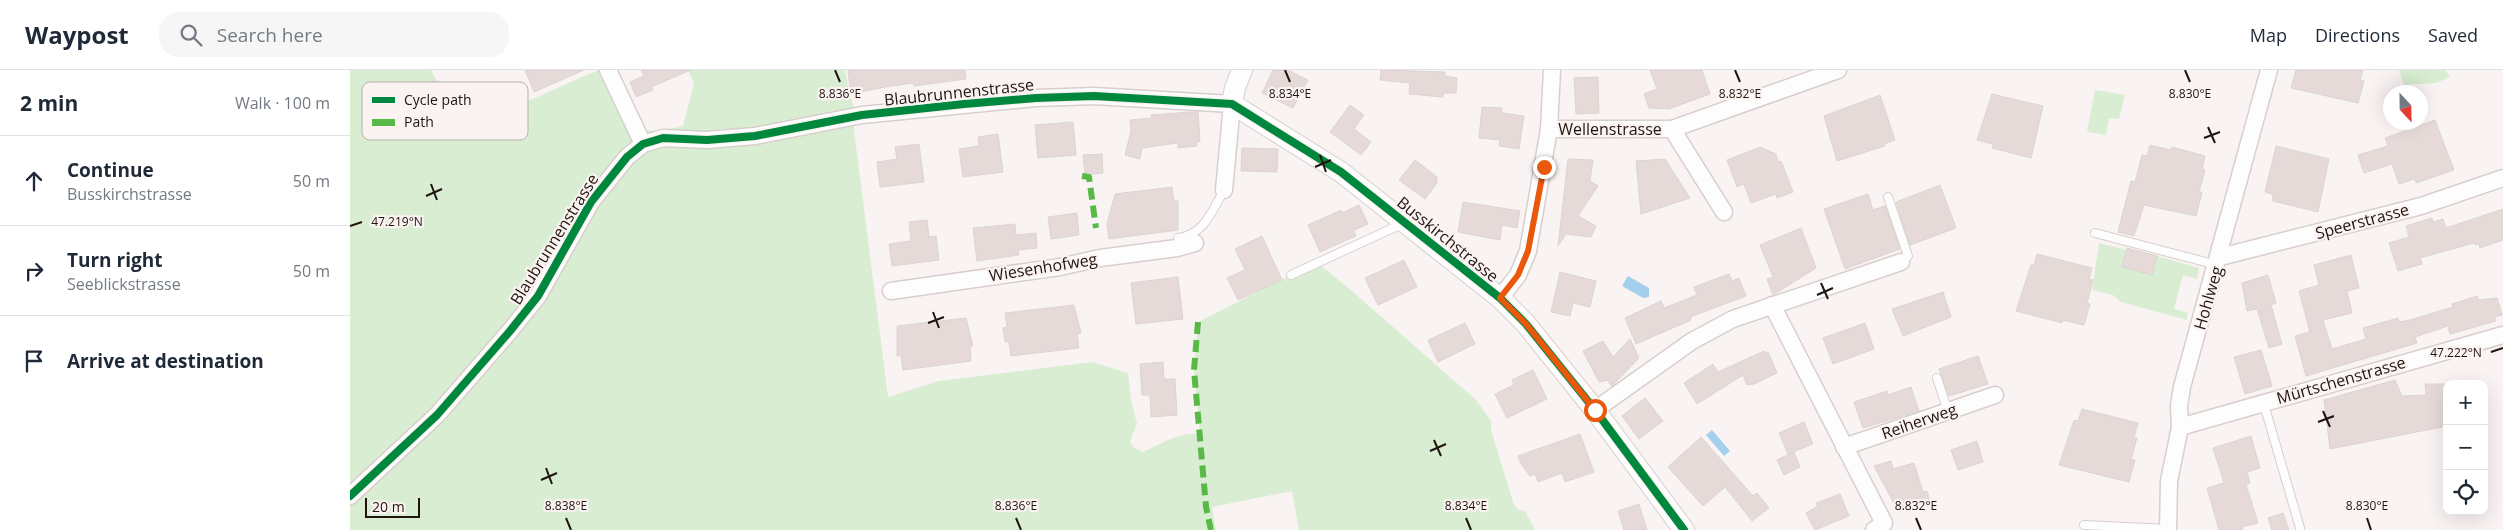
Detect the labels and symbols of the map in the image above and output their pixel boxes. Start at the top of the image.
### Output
street label: Blaubrunnenstrasse [883,73,1035,111]
legend [362,82,528,140]
text: 8.836°E [819,85,861,102]
text: 8.834°E [1269,85,1311,102]
text: 8.832°E [1719,85,1761,102]
text: 8.830°E [2169,85,2211,102]
north arrow [2383,85,2428,130]
text: Cycle path [404,90,472,109]
text: Path [404,112,434,131]
street label: Wellenstrasse [1558,118,1662,140]
route end [1533,156,1556,179]
street label: Blaubrunnenstrasse [505,169,603,309]
street label: Busskirchstrasse [1393,191,1503,287]
street label: Speerstrasse [2313,198,2411,244]
text: 47.219°N [371,213,423,230]
street label: Wiesenhofweg [987,248,1099,286]
street label: Hohlweg [2188,263,2228,332]
text: 47.222°N [2430,344,2482,361]
street label: Mürtschenstrasse [2274,351,2408,409]
street label: Reiherweg [1878,398,1960,444]
route start [1584,399,1607,422]
scale bar [365,495,420,518]
text: 8.838°E [545,497,587,514]
text: 8.836°E [995,497,1037,514]
text: 8.834°E [1445,497,1487,514]
text: 8.832°E [1895,497,1937,514]
text: 8.830°E [2346,497,2388,514]

